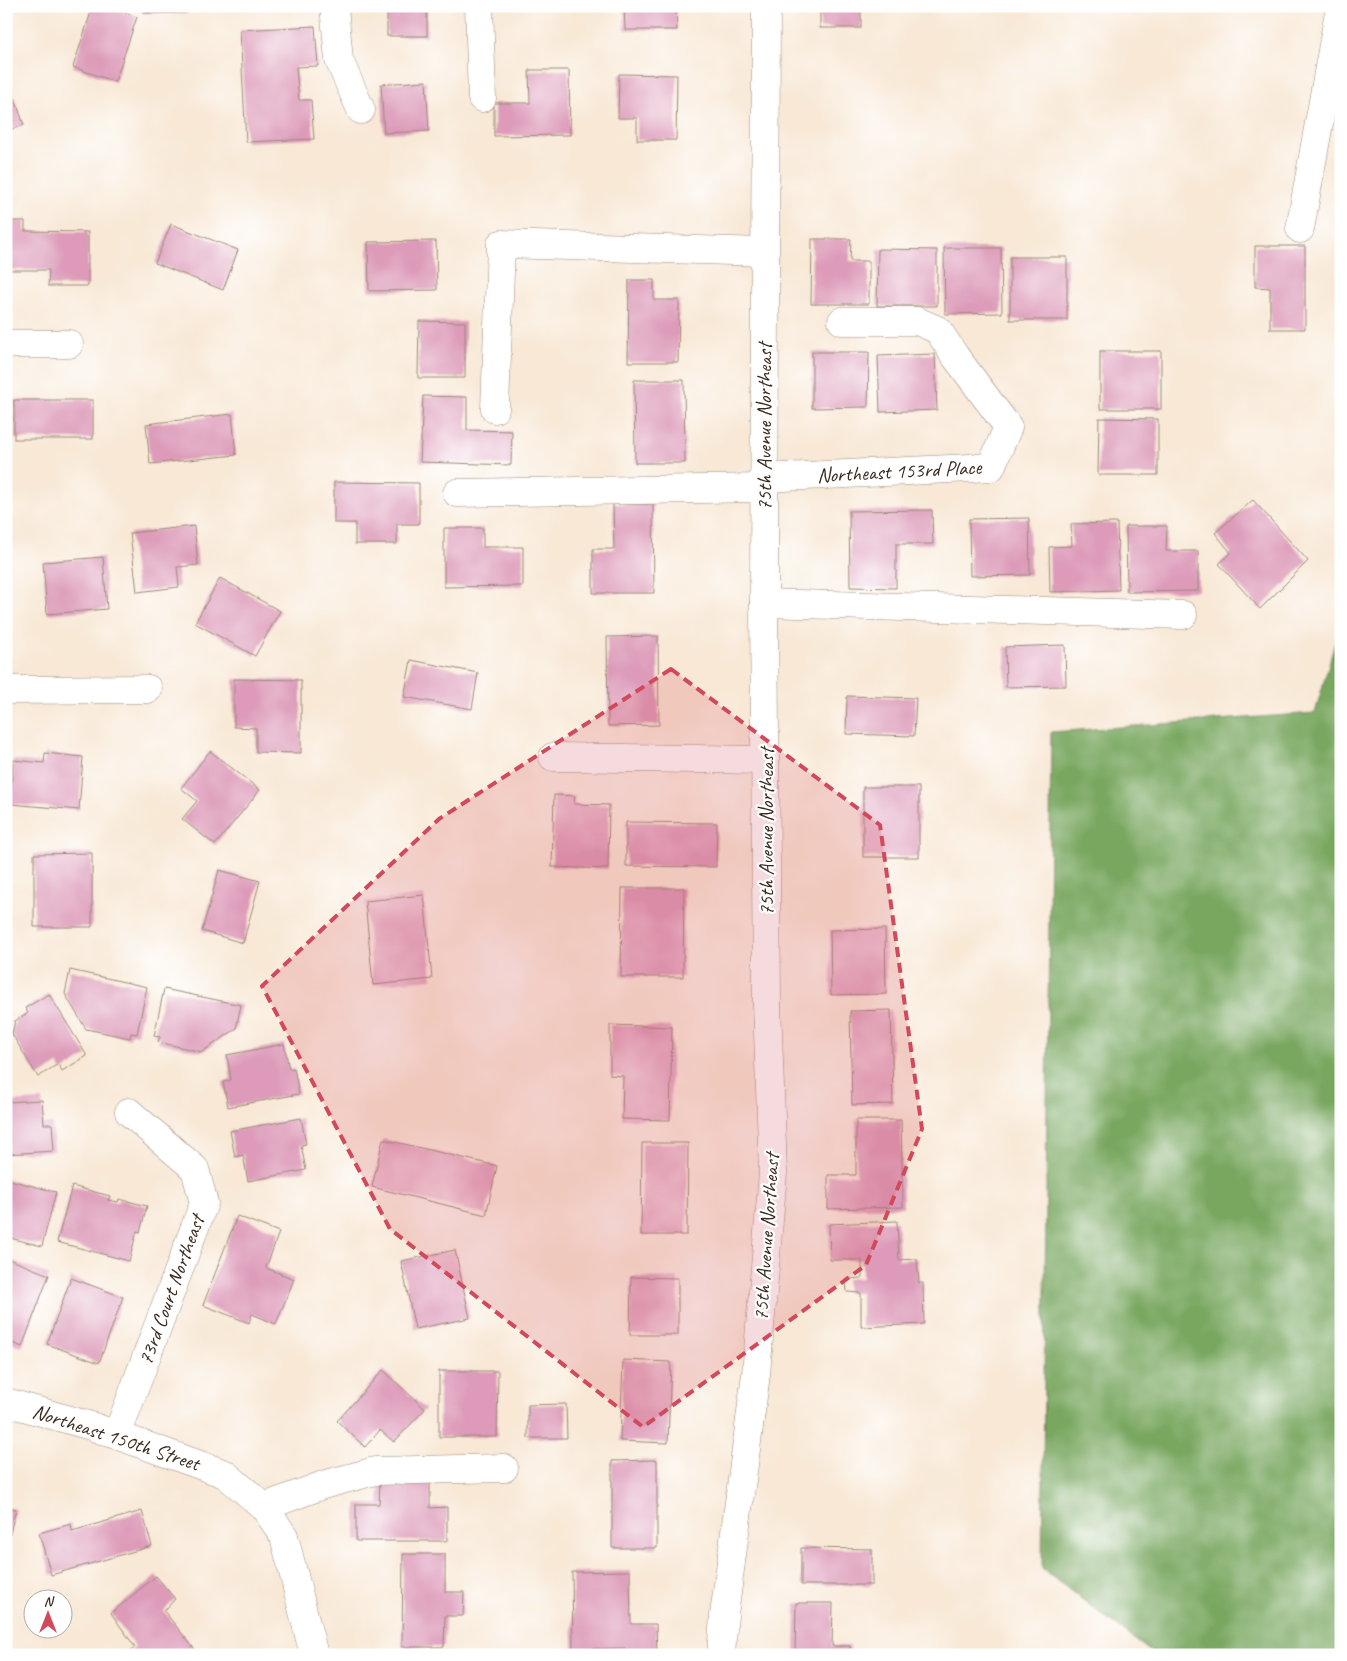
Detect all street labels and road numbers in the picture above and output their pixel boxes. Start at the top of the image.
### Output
street label: 75th Avenue Northeast [751,340,777,511]
street label: Northeast 153rd Place [816,454,983,488]
street label: 75th Avenue Northeast [753,745,779,916]
street label: 75th Avenue Northeast [747,1149,785,1322]
street label: 73rd Court Northeast [132,1209,211,1368]
street label: Northeast 150th Street [29,1398,205,1477]

